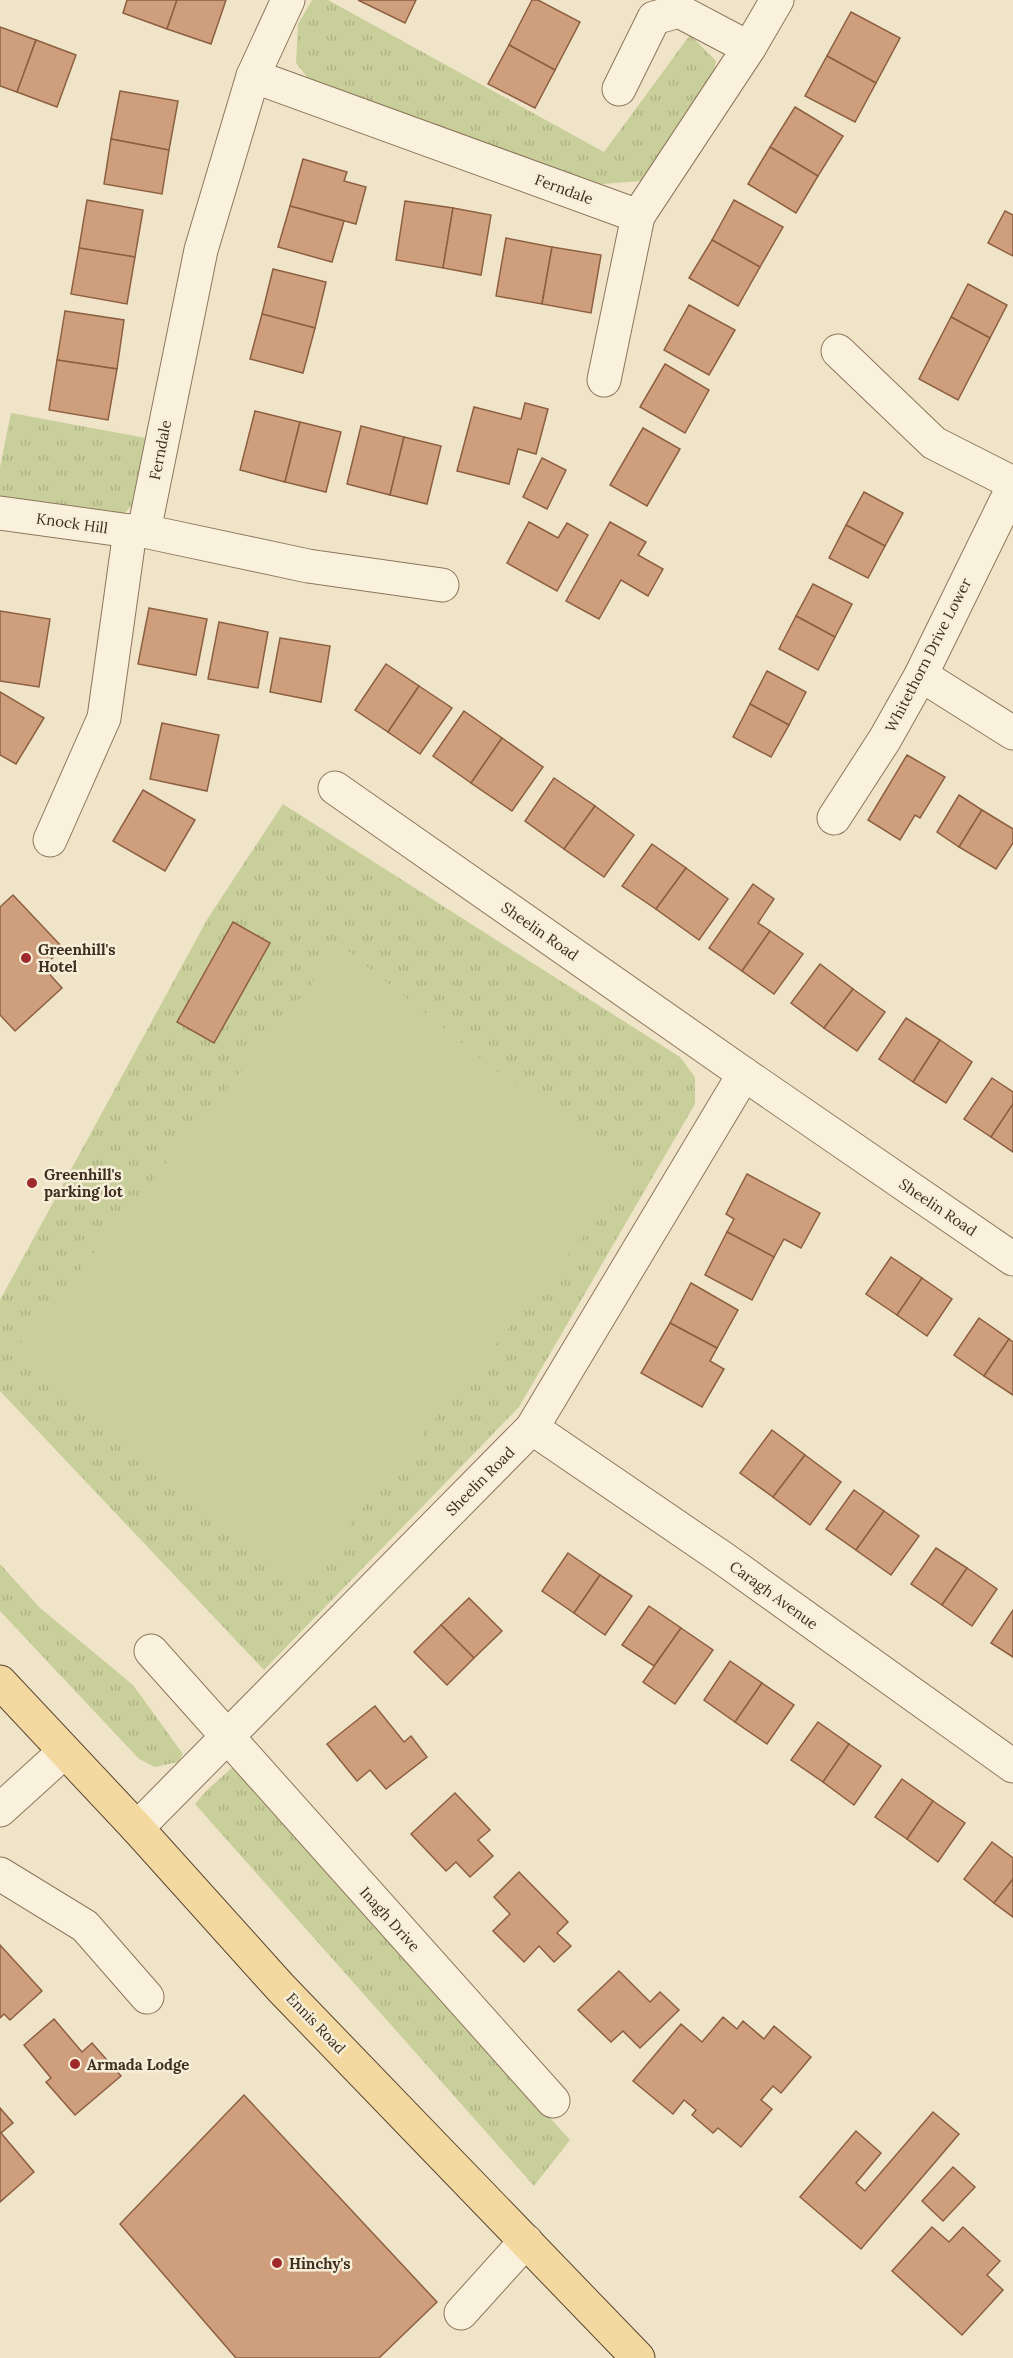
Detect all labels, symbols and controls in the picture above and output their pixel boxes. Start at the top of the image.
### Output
street label: Ferndale [532,170,596,208]
street label: Ferndale [145,418,175,482]
street label: Knock Hill [35,509,109,537]
street label: Whitethorn Drive Lower [881,574,975,735]
street label: Sheelin Road [498,897,582,965]
place label: Greenhill's Hotel [38,940,116,976]
marker: Greenhill's Hotel [19,951,33,965]
place label: Greenhill's parking lot [44,1165,124,1201]
street label: Sheelin Road [895,1174,981,1240]
marker: Greenhill's parking lot [25,1176,39,1190]
street label: Sheelin Road [442,1443,518,1519]
street label: Caragh Avenue [726,1556,822,1634]
street label: Inagh Drive [356,1883,424,1955]
street label: Ennis Road [282,1989,350,2057]
place label: Armada Lodge [87,2055,189,2074]
marker: Armada Lodge [68,2057,82,2071]
place label: Hinchy's [289,2254,350,2273]
marker: Hinchy's [270,2256,284,2270]

